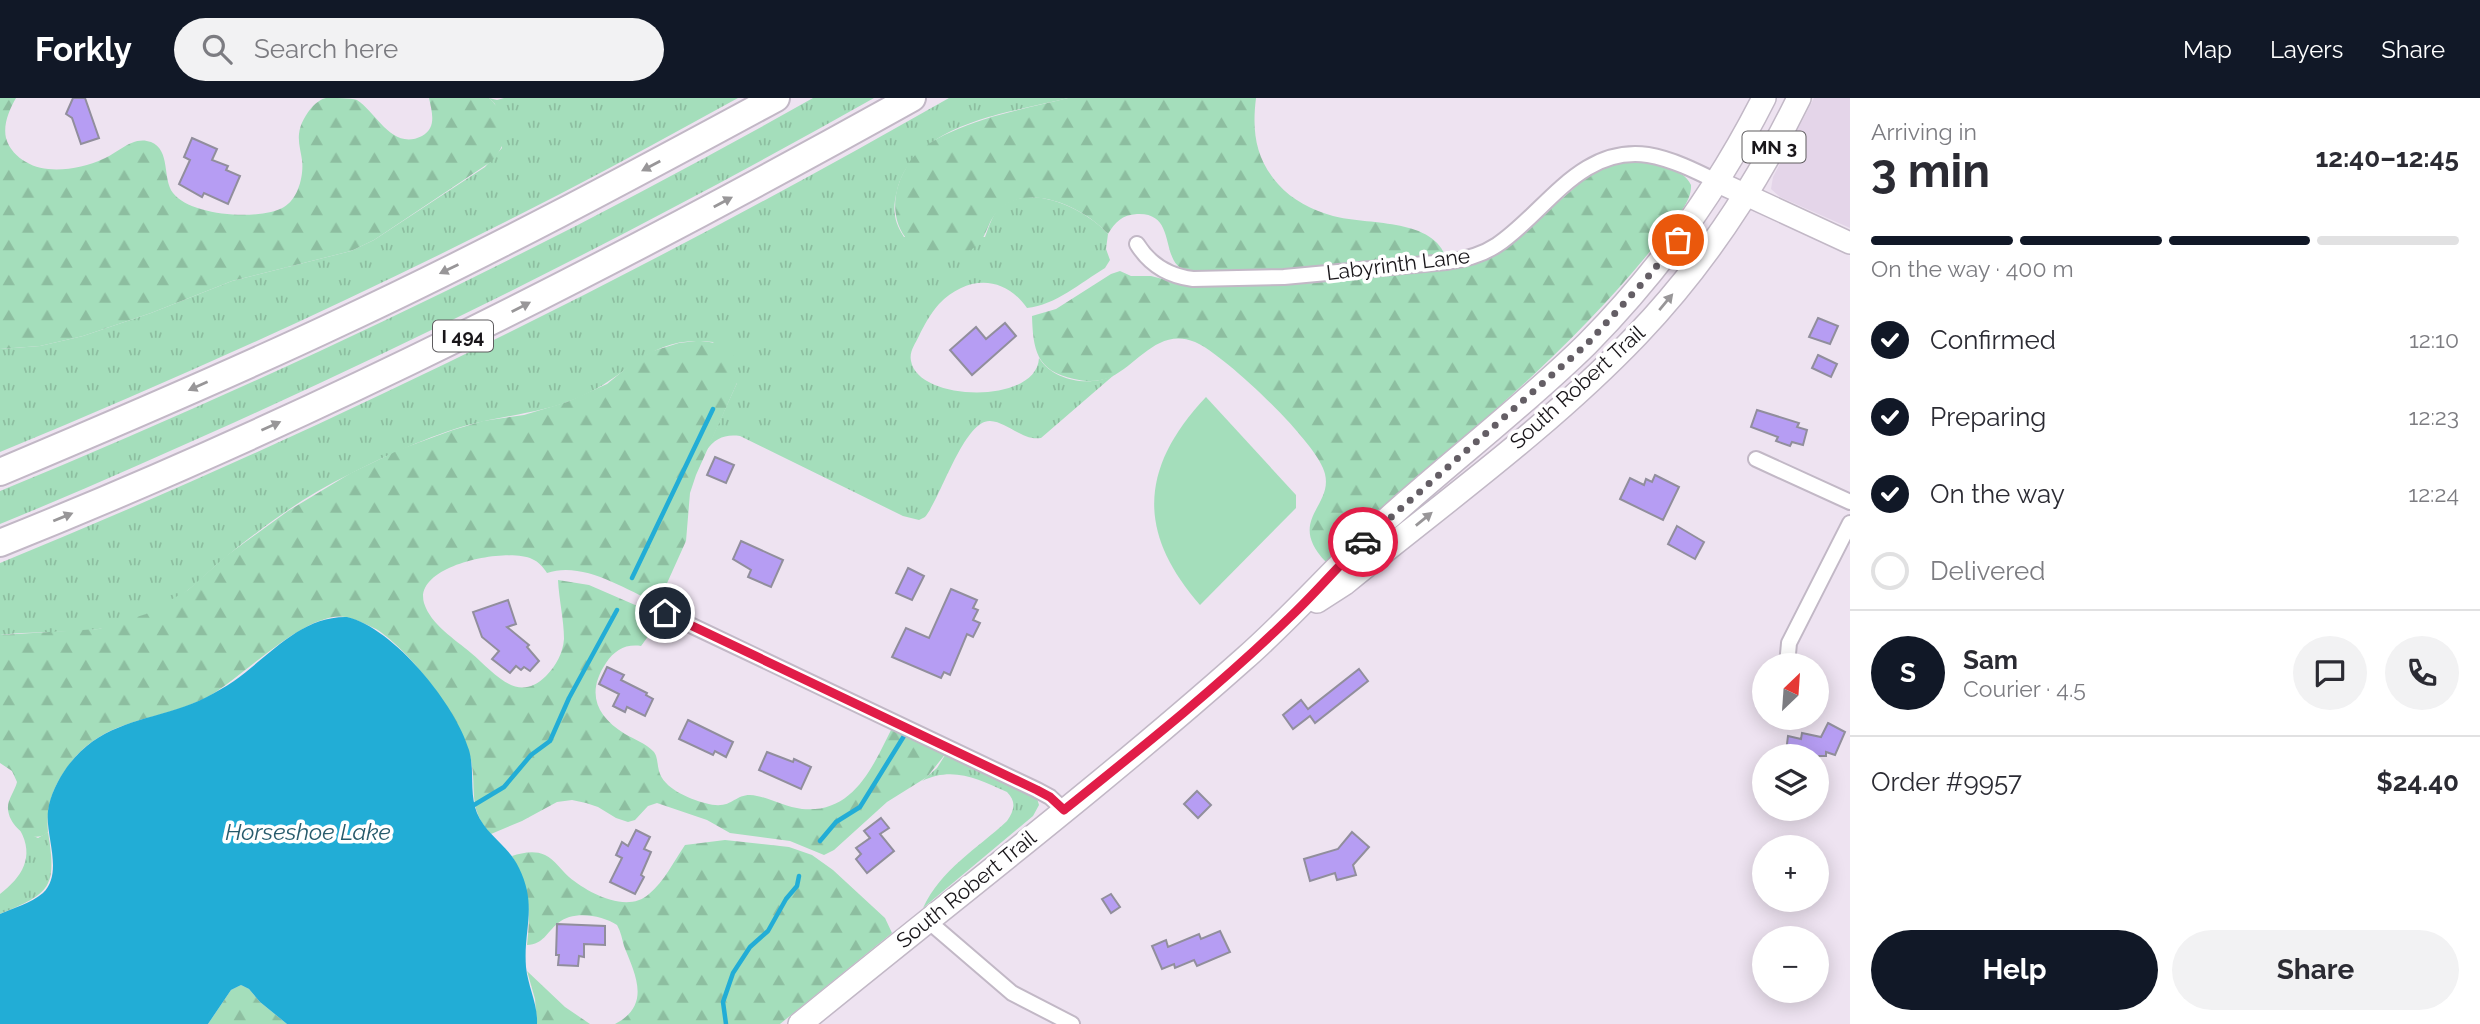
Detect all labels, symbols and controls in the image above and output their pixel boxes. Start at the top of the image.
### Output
search box [174,18,664,81]
text: Forkly [35,30,132,69]
icon: search [198,30,236,68]
text: Search here [254,34,398,64]
text: Map [2183,35,2232,64]
text: Layers [2270,35,2343,64]
text: Share [2381,35,2445,64]
text: Arriving in [1871,118,1977,145]
road number: MN 3 [1742,132,1806,162]
text: 12:40–12:45 [2315,143,2459,173]
text: 3 min [1871,144,1990,198]
one-way arrow [641,159,661,171]
one-way arrow [713,196,733,208]
pin [1648,210,1708,270]
icon: bag [1659,221,1697,259]
street label: Labyrinth Lane [1325,243,1471,285]
text: On the way · 400 m [1871,255,2074,282]
one-way arrow [439,264,459,275]
one-way arrow [1658,294,1673,311]
one-way arrow [511,302,531,313]
road number: I 494 [433,320,493,352]
street label: South Robert Trail [1504,320,1650,454]
icon: check [1871,321,1909,359]
text: Confirmed [1930,325,2056,355]
text: 12:10 [2409,326,2459,353]
one-way arrow [188,381,209,392]
icon: check [1871,398,1909,436]
text: Preparing [1930,402,2046,432]
text: 12:23 [2409,403,2459,430]
one-way arrow [261,420,282,431]
icon: check [1871,475,1909,513]
text: On the way [1930,479,2065,509]
text: 12:24 [2408,480,2459,507]
courier [1328,507,1398,577]
one-way arrow [1414,511,1432,526]
one-way arrow [53,512,74,523]
icon: car [1344,523,1382,561]
text: Delivered [1930,556,2045,586]
pin [635,583,695,643]
icon: home [646,594,684,632]
button: chat [2293,636,2367,710]
button: phone [2385,636,2459,710]
text: Sam [1963,645,2018,675]
north arrow [1752,653,1829,730]
map controls [1752,653,1829,1003]
text: S [1900,658,1916,688]
text: Courier · 4.5 [1963,675,2086,702]
button: layers [1752,744,1829,821]
text: Order #9957 [1871,767,2022,797]
text: $24.40 [2376,767,2459,797]
water label: Horseshoe Lake [225,818,391,845]
street label: South Robert Trail [891,825,1041,953]
button: + [1752,835,1829,912]
button: − [1752,926,1829,1003]
button: Help [1871,930,2158,1010]
button: Share [2172,930,2459,1010]

